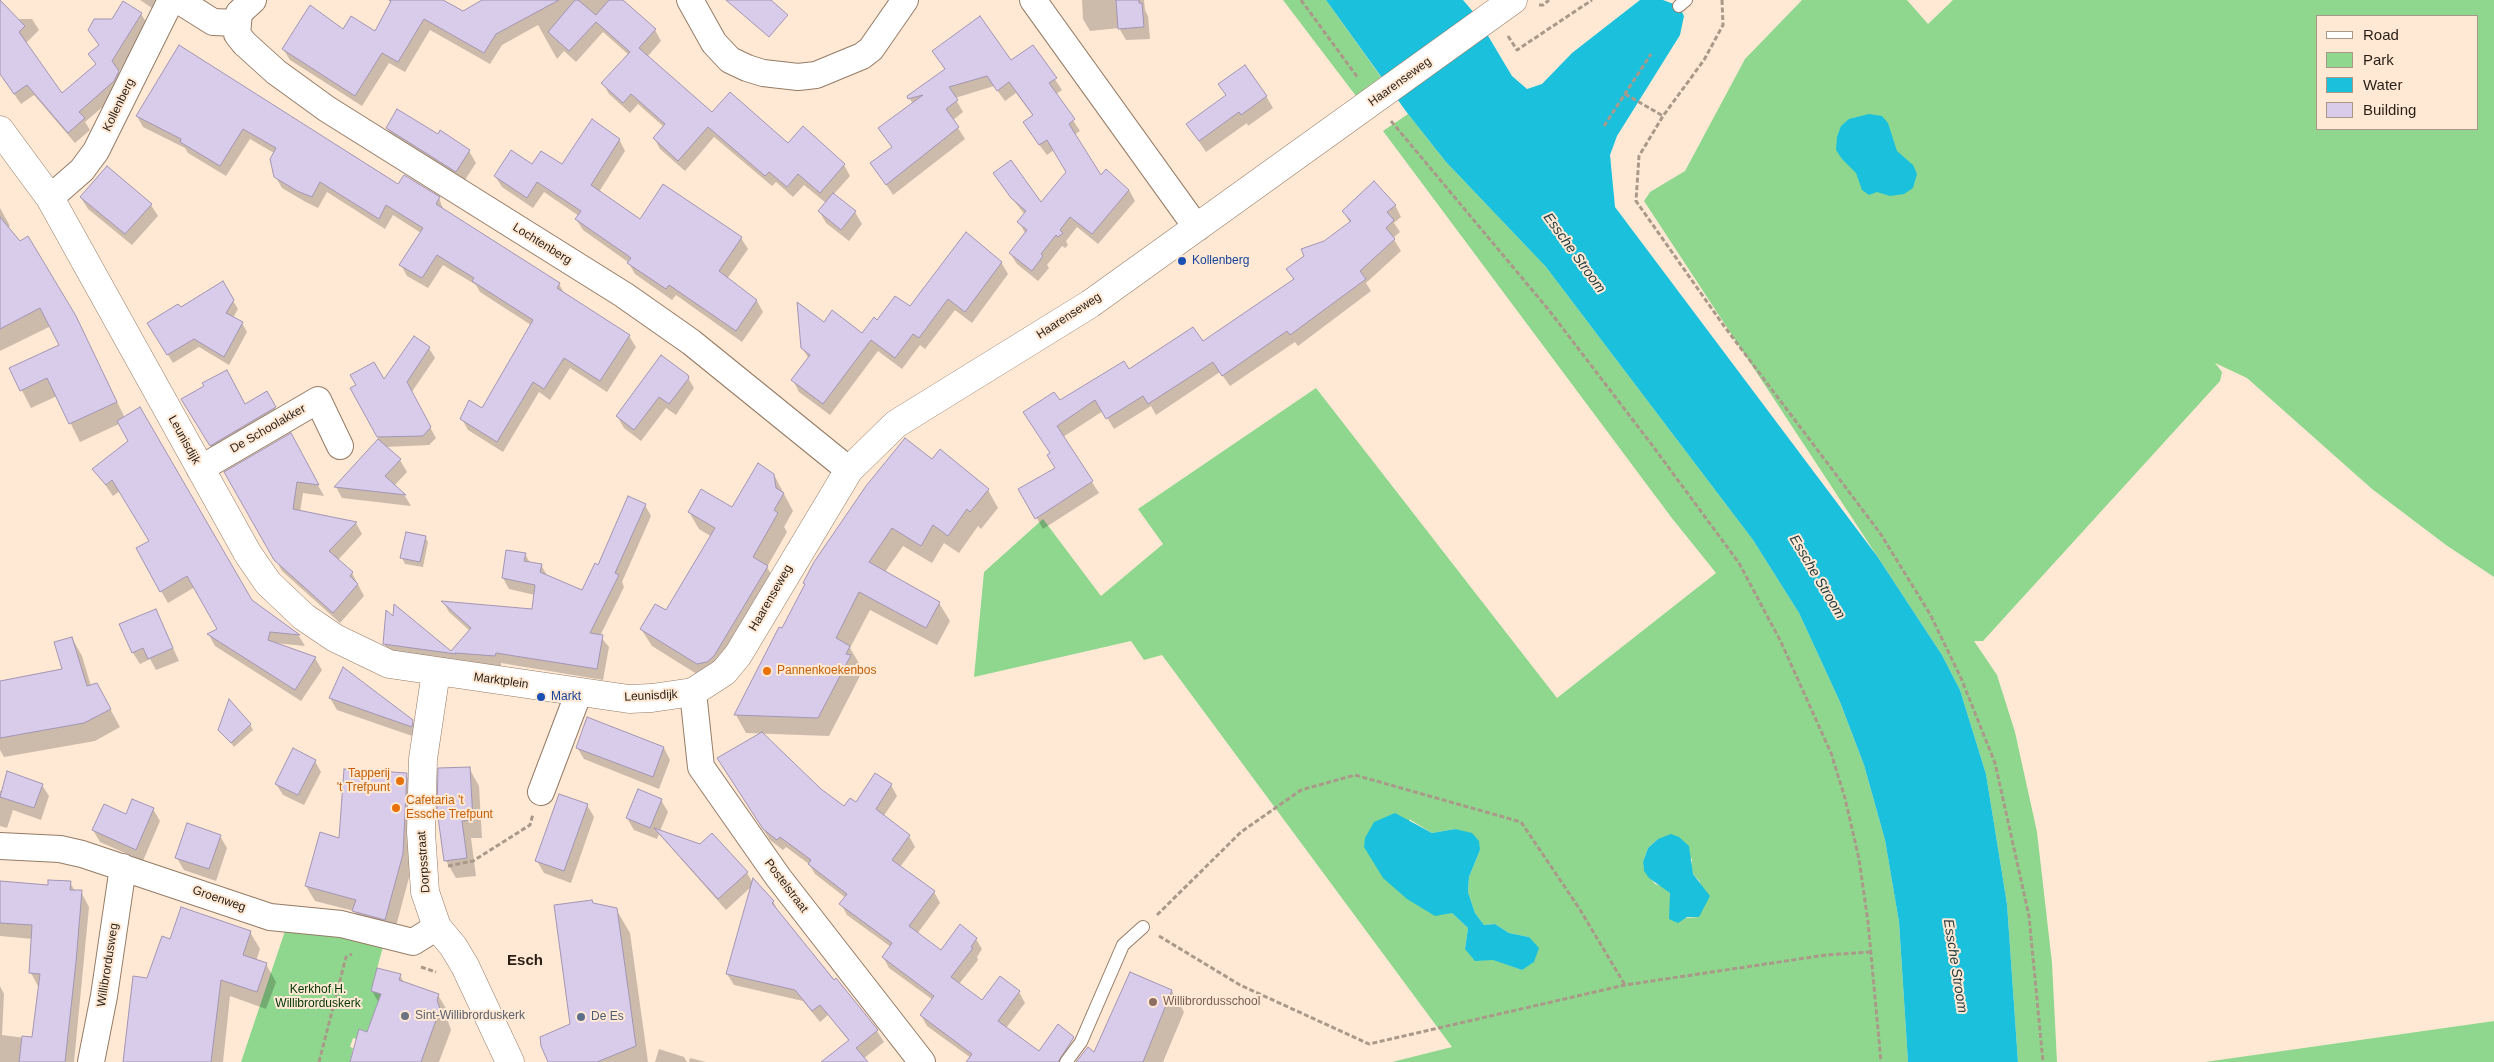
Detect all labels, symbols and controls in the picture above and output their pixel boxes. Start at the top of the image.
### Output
legend [2316,15,2479,130]
text: Road [2363,26,2399,43]
text: Park [2363,51,2394,68]
street label: Haarenseweg [1366,54,1434,110]
street label: Kollenberg [100,76,138,134]
text: Water [2363,76,2402,93]
text: Building [2363,101,2416,118]
water label: Essche Stroom [1539,210,1609,296]
street label: Lochtenberg [510,220,574,268]
place label: Kollenberg [1192,254,1249,268]
marker: Kollenberg [1176,255,1188,267]
street label: Haarenseweg [1034,290,1104,342]
street label: De Schoolakker [228,402,308,456]
street label: Leunisdijk [165,413,203,467]
water label: Essche Stroom [1785,532,1849,622]
street label: Haarenseweg [746,562,796,634]
place label: Pannenkoekenbos [777,664,876,678]
marker: Pannenkoekenbos [761,665,773,677]
street label: Marktplein [473,670,529,692]
street label: Leunisdijk [624,687,678,705]
place label: Markt [551,690,581,704]
marker: Markt [535,691,547,703]
place label: Tapperij 't Trefpunt [337,767,390,795]
marker: Tapperij 't Trefpunt [394,775,406,787]
place label: Cafetaria 't Essche Trefpunt [406,794,493,822]
marker: Cafetaria 't Essche Trefpunt [390,802,402,814]
street label: Dorpsstraat [415,831,433,893]
street label: Postelstraat [761,856,811,916]
street label: Groenweg [190,883,248,915]
water label: Essche Stroom [1939,918,1971,1014]
street label: Willibrordusweg [94,922,122,1008]
district label: Esch [507,952,543,970]
park label: Kerkhof H. Willibrorduskerk [275,983,361,1011]
place label: Willibrordusschool [1163,995,1260,1009]
marker: Willibrordusschool [1147,996,1159,1008]
place label: Sint-Willibrorduskerk [415,1009,525,1023]
marker: Sint-Willibrorduskerk [399,1010,411,1022]
place label: De Es [591,1010,624,1024]
marker: De Es [575,1011,587,1023]

